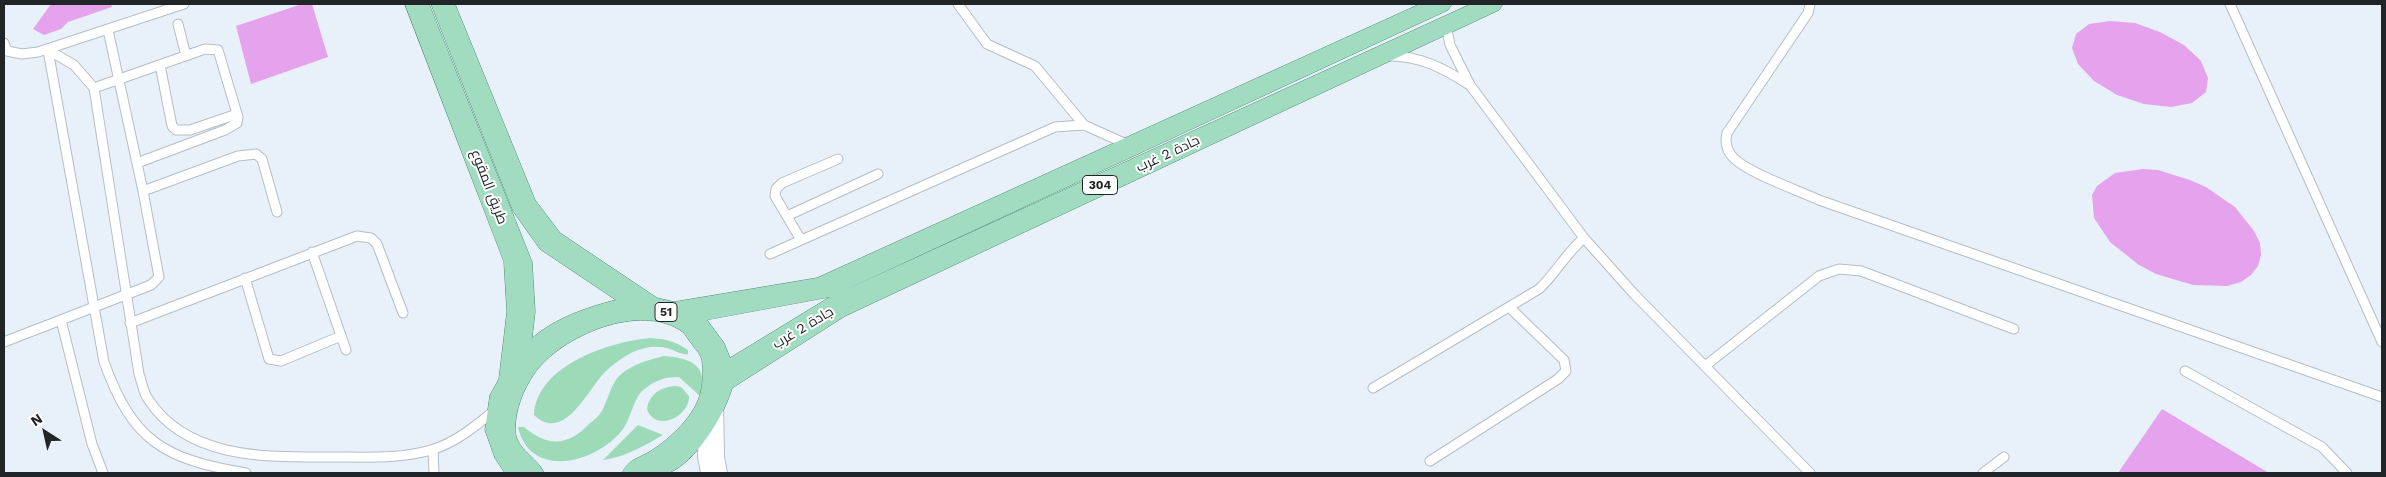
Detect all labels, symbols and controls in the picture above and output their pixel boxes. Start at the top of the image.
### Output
street label: جادة 2 غرب [1134,132,1202,176]
street label: طريق المقوع [467,147,511,227]
road number: 304 [1082,176,1118,194]
road number: 51 [655,302,677,322]
street label: جادة 2 غرب [769,303,837,353]
north arrow [20,407,70,457]
text: N [28,410,45,429]

